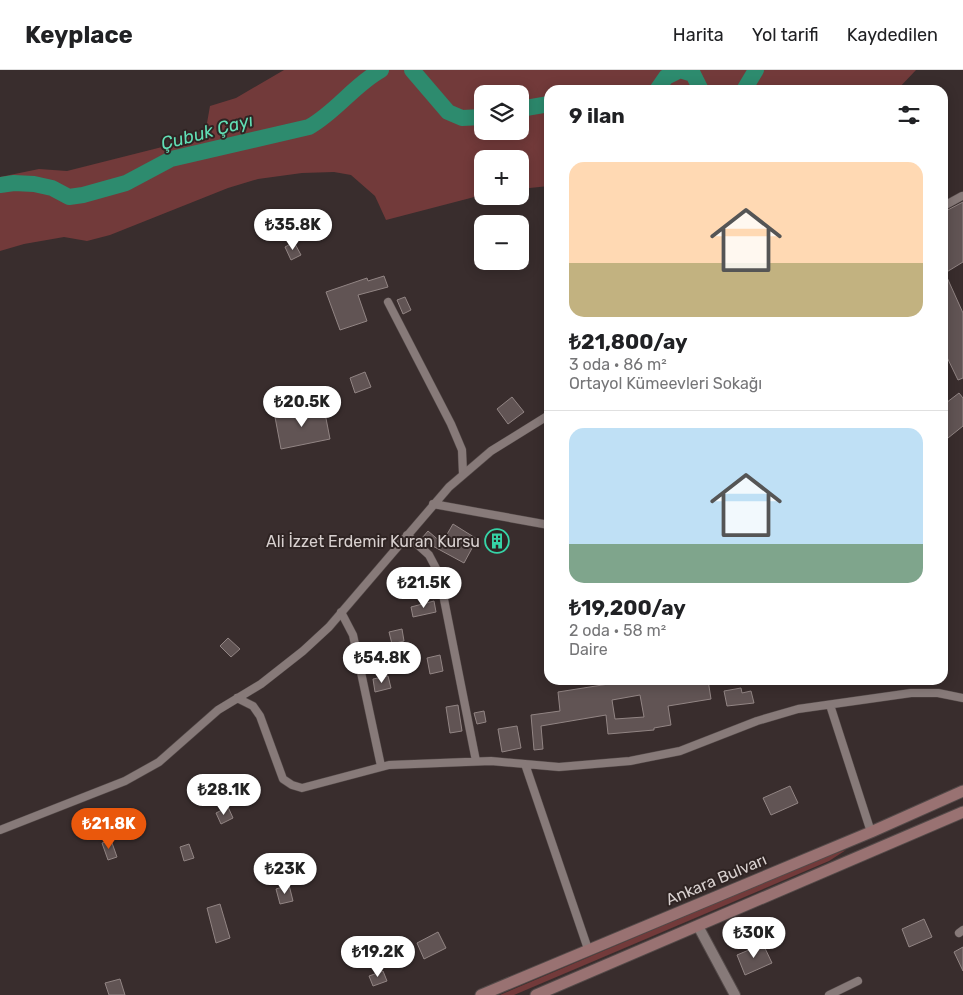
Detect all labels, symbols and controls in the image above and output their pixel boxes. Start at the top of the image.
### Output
text: Keyplace [25,21,133,49]
text: Harita [673,24,724,46]
text: Yol tarifi [752,24,819,46]
text: Kaydedilen [847,24,938,46]
map controls [474,85,529,270]
button: layers [474,85,529,140]
icon: filters [895,101,923,129]
text: 9 ilan [569,103,625,128]
water label: Çubuk Çayı [158,109,256,155]
button: + [474,150,529,205]
icon: home [701,195,791,285]
pin: ₺35.8K [252,208,334,251]
text: ₺35.8K [265,215,321,234]
button: − [474,215,529,270]
text: ₺21,800/ay [569,329,688,354]
text: 3 oda · 86 m² [569,355,667,374]
text: Ortayol Kümeevleri Sokağı [569,374,762,393]
pin: ₺20.5K [261,386,343,428]
text: ₺20.5K [274,392,330,411]
icon: home [701,460,791,550]
building icon: Ali İzzet Erdemir Kuran Kursu [484,528,510,554]
place label: Ali İzzet Erdemir Kuran Kursu [266,532,480,551]
pin: ₺21.5K [383,566,465,609]
text: ₺21.5K [398,573,451,592]
text: ₺19,200/ay [569,595,686,620]
text: 2 oda · 58 m² [569,621,666,640]
text: Daire [569,640,608,659]
pin: ₺54.8K [341,642,423,684]
text: ₺54.8K [354,648,410,667]
pin: ₺28.1K [183,774,265,816]
text: ₺28.1K [198,780,250,799]
pin: ₺21.8K [68,808,150,850]
text: ₺21.8K [82,814,136,833]
street label: Ankara Bulvarı [663,850,769,909]
pin: ₺23K [255,852,315,895]
text: ₺23K [265,859,305,878]
pin: ₺30K [724,916,784,959]
text: ₺30K [733,923,775,942]
pin: ₺19.2K [337,936,419,978]
text: ₺19.2K [352,942,404,961]

